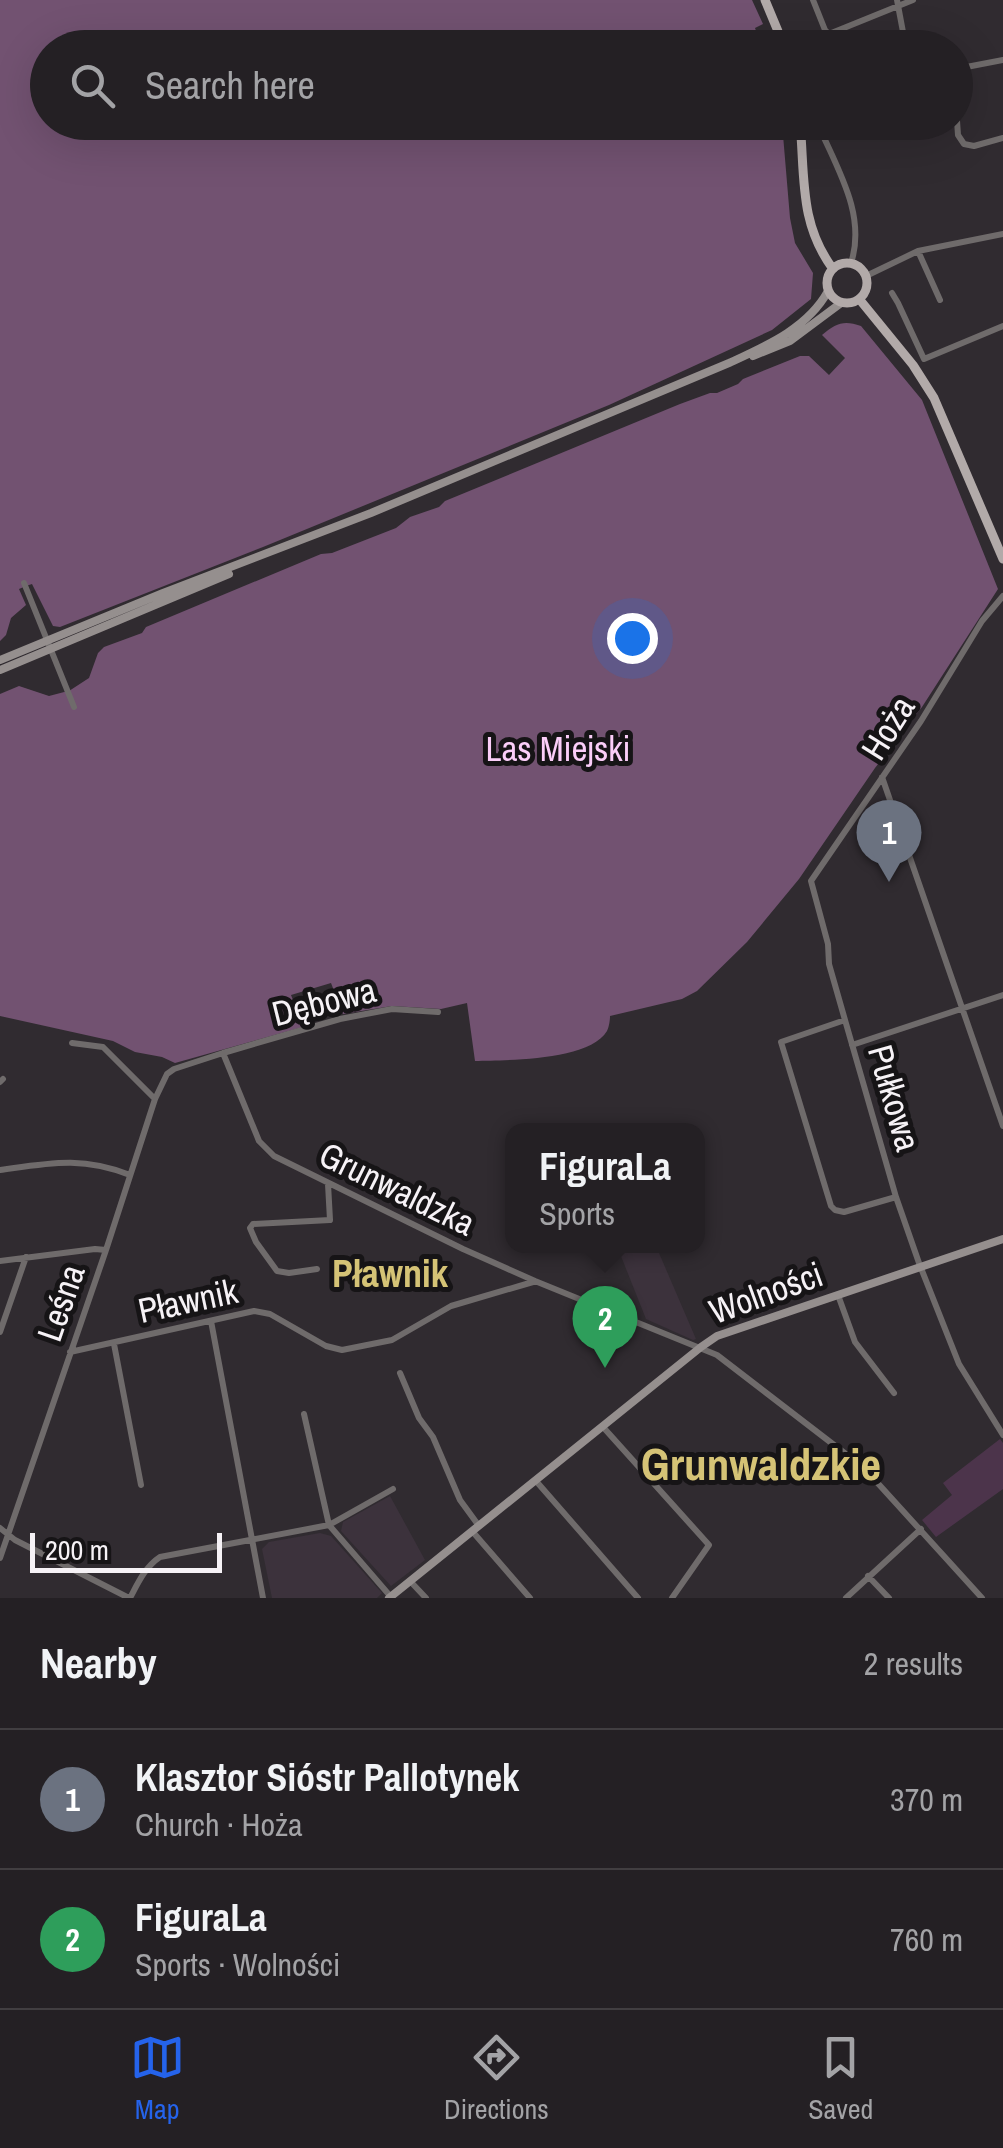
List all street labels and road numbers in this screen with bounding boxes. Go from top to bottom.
street label: Hoża [850,687,925,769]
street label: Dębowa [267,966,381,1037]
street label: Pułkowa [857,1039,932,1157]
street label: Grunwaldzka [312,1131,483,1246]
street label: Wolności [703,1250,829,1335]
street label: Leśna [26,1258,95,1347]
street label: Pławnik [134,1267,243,1334]

